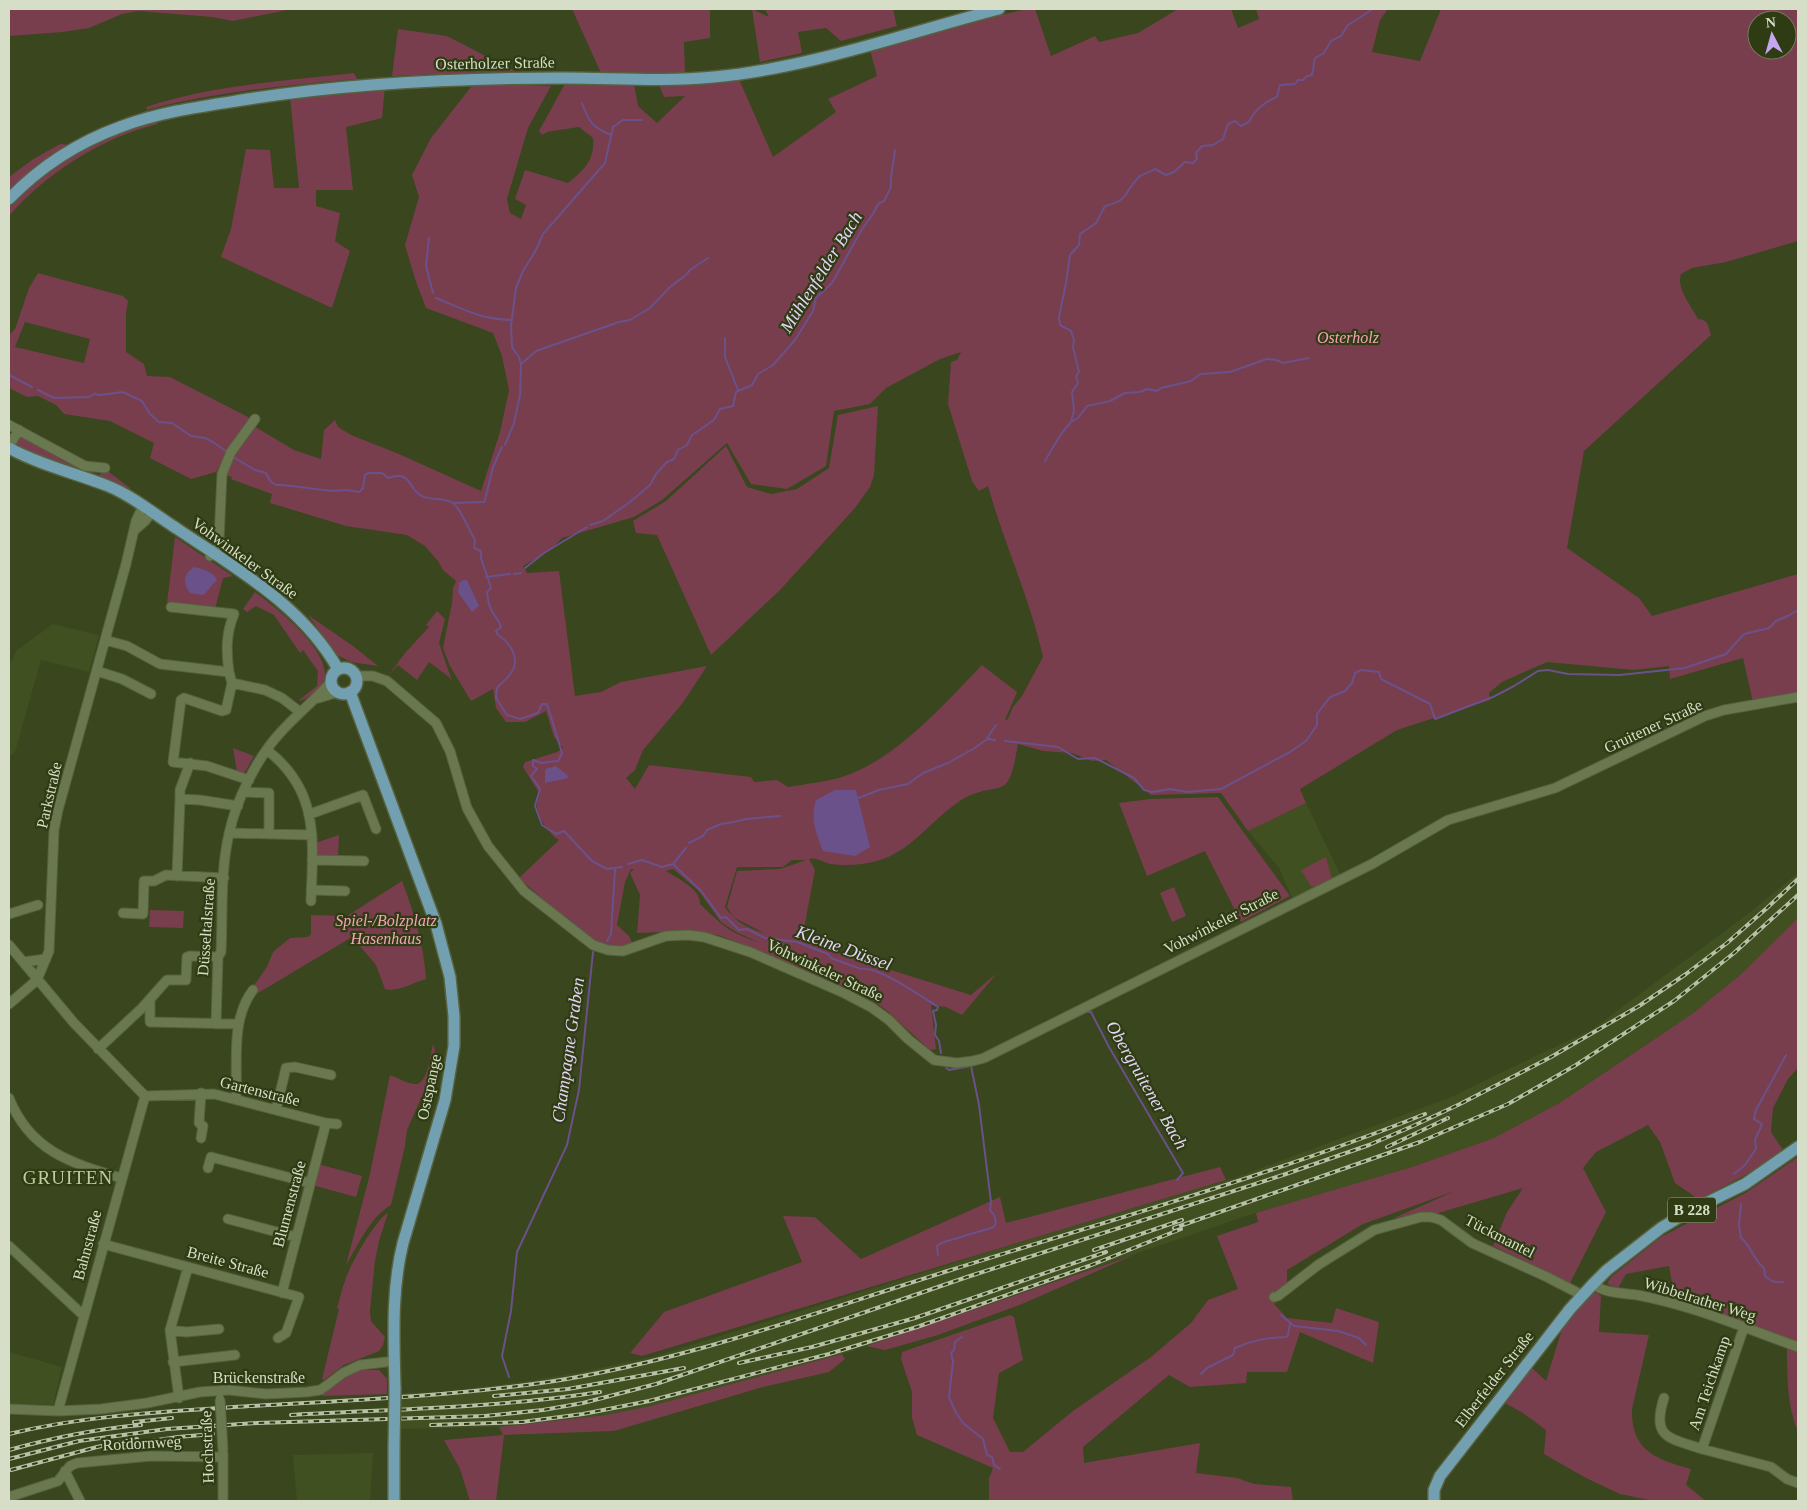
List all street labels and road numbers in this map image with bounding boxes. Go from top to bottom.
street label: Osterholzer Straße [435,53,555,73]
street label: Vohwinkeler Straße [189,514,301,602]
street label: Gruitener Straße [1601,696,1705,756]
street label: Parkstraße [33,760,65,830]
street label: Düsseltalstraße [194,878,218,976]
street label: Vohwinkeler Straße [1161,885,1281,957]
street label: Vohwinkeler Straße [764,936,886,1004]
street label: Ostspange [414,1053,445,1122]
street label: Gartenstraße [218,1073,302,1109]
street label: Blumenstraße [269,1159,309,1249]
road number: B 228 [1668,1198,1716,1222]
street label: Bahnstraße [69,1208,105,1282]
street label: Tückmantel [1462,1211,1538,1261]
street label: Breite Straße [185,1243,271,1281]
street label: Wibbelrather Weg [1642,1274,1758,1325]
street label: Elberfelder Straße [1451,1328,1537,1430]
street label: Am Teichkamp [1685,1334,1734,1433]
street label: Brückenstraße [213,1369,305,1386]
street label: Hochstraße [197,1410,217,1484]
street label: Rotdornweg [102,1432,182,1455]

